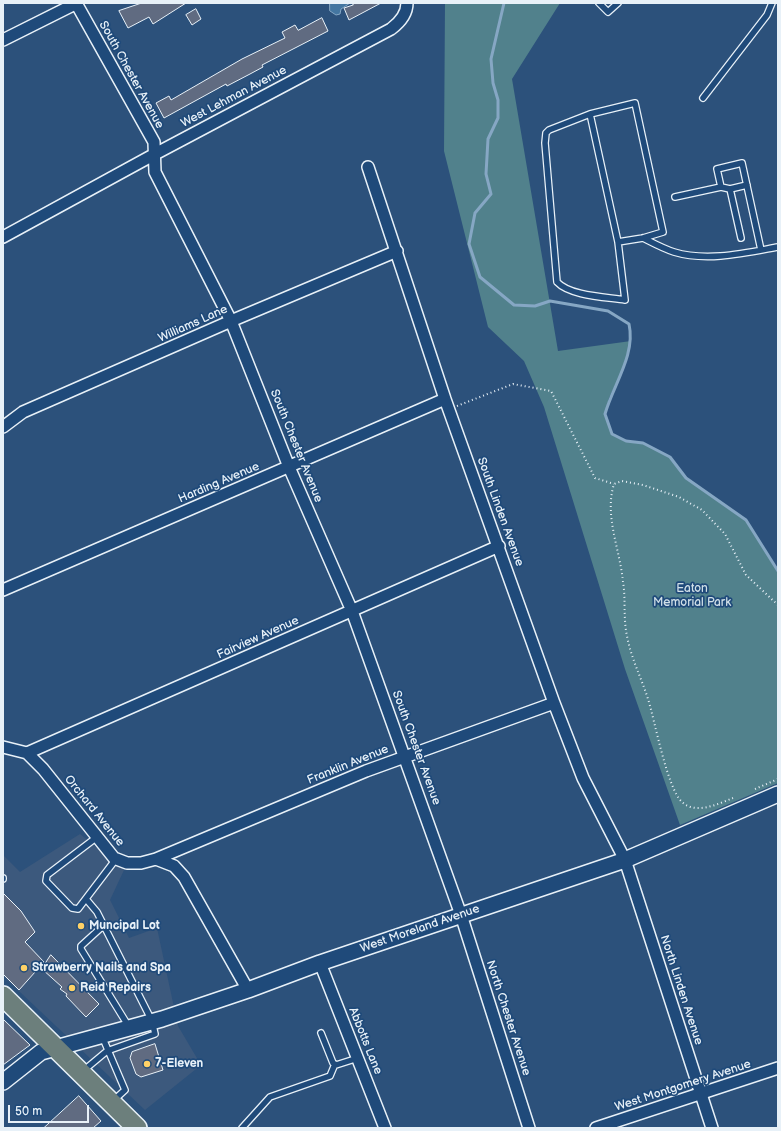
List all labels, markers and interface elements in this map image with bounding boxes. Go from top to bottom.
street label: South Chester Avenue [95,19,167,131]
street label: West Lehman Avenue [179,63,289,131]
street label: Williams Lane [156,302,230,346]
street label: South Chester Avenue [267,387,325,505]
street label: South Linden Avenue [474,456,526,568]
street label: Harding Avenue [176,459,262,507]
park label: Eaton Memorial Park [653,582,731,610]
street label: Fairview Avenue [215,614,301,662]
street label: South Chester Avenue [389,689,443,807]
street label: Franklin Avenue [305,742,391,788]
street label: Orchard Avenue [61,772,127,850]
street label: West Moreland Avenue [358,902,482,956]
place label: Muncipal Lot [89,919,160,933]
marker: Muncipal Lot [76,921,86,931]
street label: North Linden Avenue [656,933,706,1047]
street label: North Chester Avenue [483,959,533,1077]
place label: Strawberry Nails and Spa [32,961,171,975]
marker: Strawberry Nails and Spa [19,963,29,973]
place label: Reid Repairs [80,981,151,995]
marker: Reid Repairs [67,983,77,993]
street label: Abbotts Lane [345,1005,385,1077]
place label: 7-Eleven [155,1057,203,1071]
street label: West Montgomery Avenue [613,1057,753,1115]
marker: 7-Eleven [142,1059,152,1069]
scale bar [10,1097,91,1123]
text: 50 m [15,1104,42,1119]

